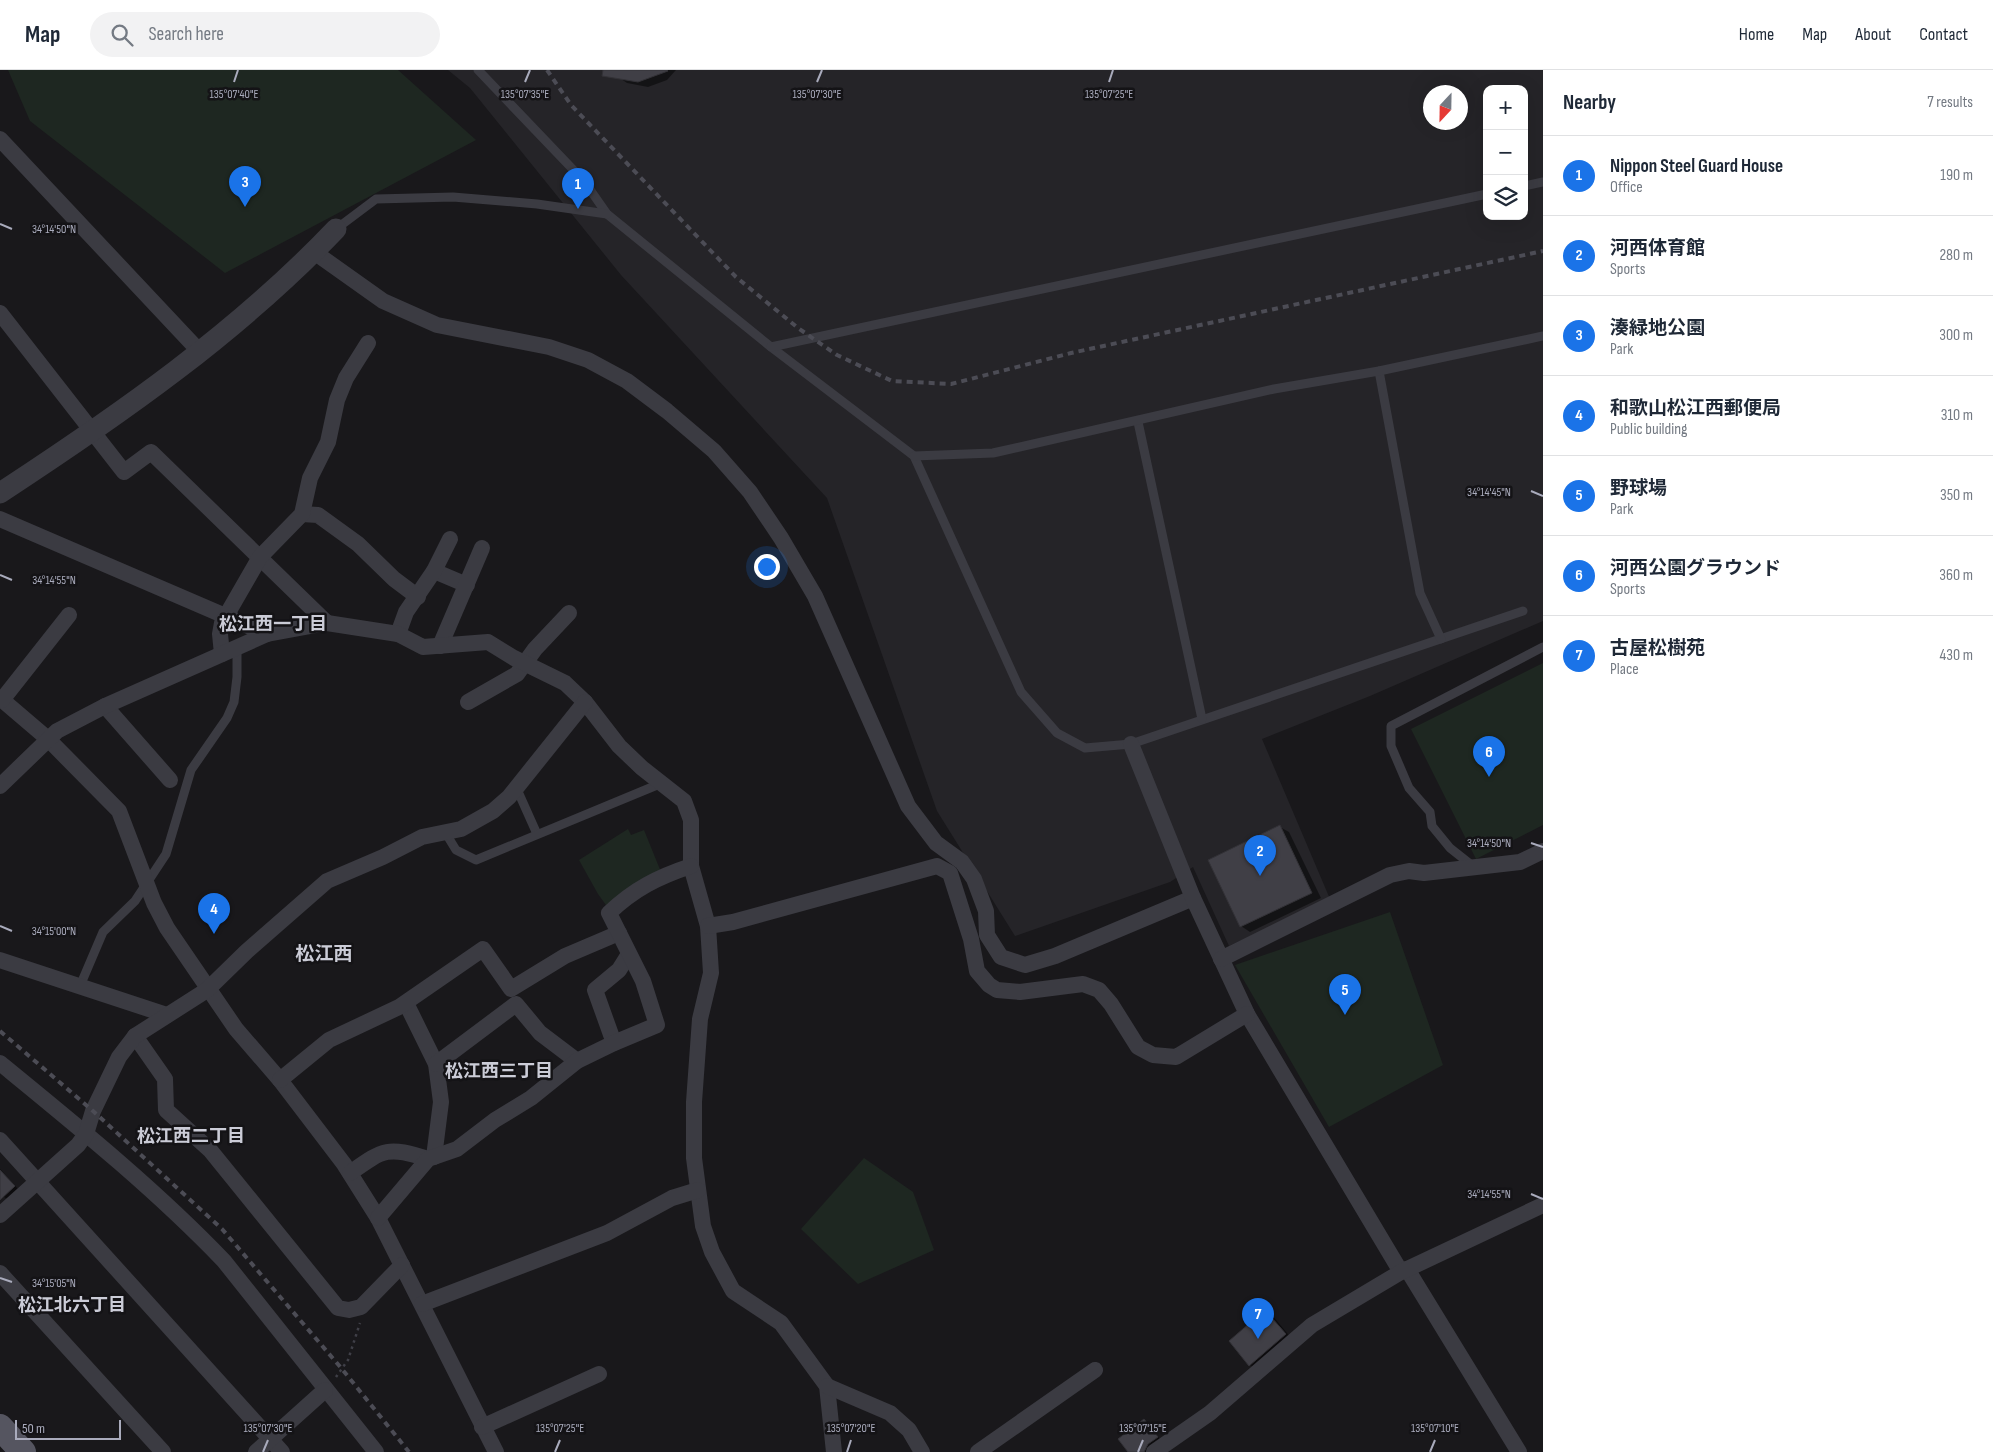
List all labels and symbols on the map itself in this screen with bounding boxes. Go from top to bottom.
north arrow [1423,85,1468,130]
text: 135°07'40"E [210,87,258,102]
text: 135°07'35"E [501,87,549,102]
text: 135°07'30"E [793,87,841,102]
text: 135°07'25"E [1085,87,1133,102]
pin: 3 [229,166,261,207]
pin: 1 [562,168,594,209]
text: 34°14'50"N [32,222,76,237]
text: 34°14'45"N [1467,485,1511,500]
your location [754,554,780,580]
text: 34°14'55"N [32,573,76,588]
district label: 松江西一丁目 [219,614,327,635]
pin: 6 [1473,736,1505,777]
pin: 2 [1244,835,1276,876]
text: 34°14'50"N [1467,836,1511,851]
pin: 4 [198,893,230,934]
text: 34°15'00"N [32,924,76,939]
district label: 松江西 [295,943,353,966]
pin: 5 [1329,974,1361,1015]
district label: 松江西三丁目 [445,1061,553,1082]
district label: 松江西二丁目 [137,1126,245,1147]
text: 34°14'55"N [1467,1187,1511,1202]
text: 34°15'05"N [32,1276,76,1291]
district label: 松江北六丁目 [18,1295,126,1316]
pin: 7 [1242,1298,1274,1339]
scale bar [15,1417,121,1440]
text: 135°07'30"E [244,1421,292,1436]
text: 135°07'25"E [536,1421,584,1436]
text: 135°07'20"E [827,1421,875,1436]
text: 135°07'15"E [1119,1421,1167,1436]
text: 135°07'10"E [1411,1421,1459,1436]

